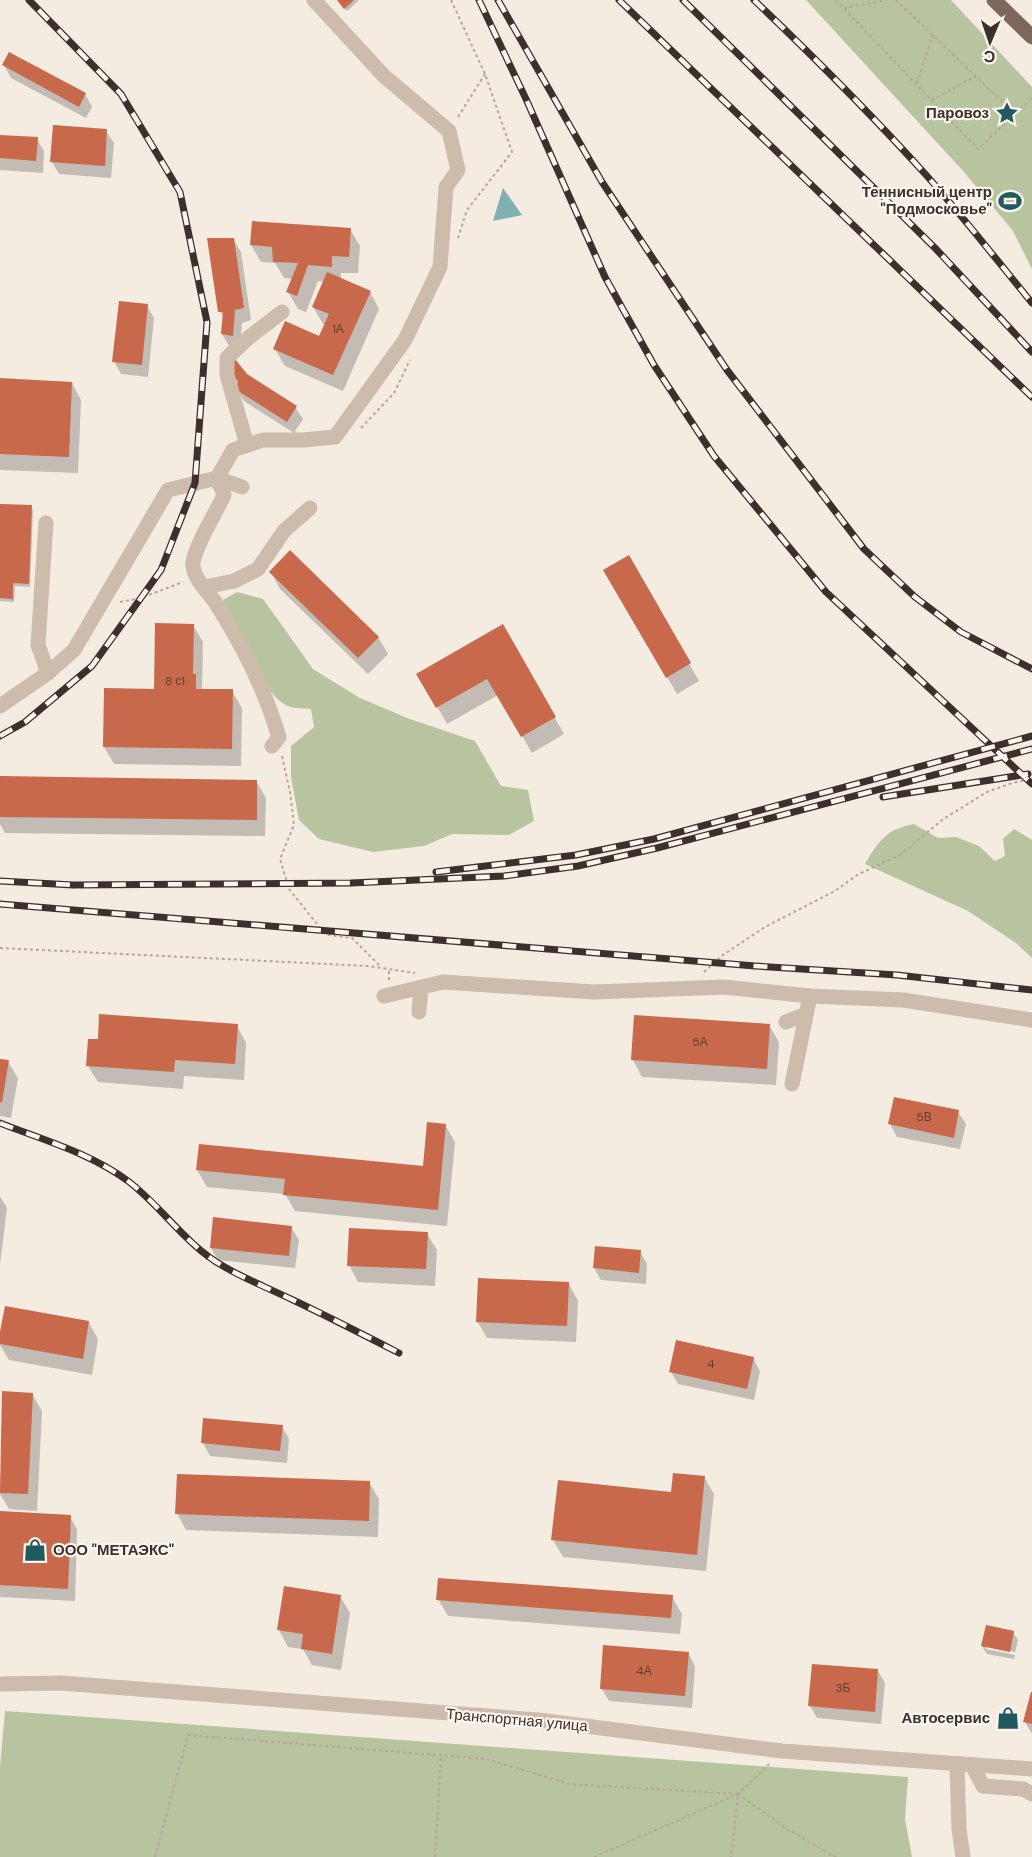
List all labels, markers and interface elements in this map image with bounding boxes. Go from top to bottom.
north arrow [960,12,1020,72]
text: С [983,46,996,67]
place icon: Паровоз [994,100,1020,126]
place label: Паровоз [926,103,989,123]
place label: Теннисный центр "Подмосковье" [862,182,992,219]
sports icon: Теннисный центр "Подмосковье" [997,188,1023,214]
house number: 1А [332,321,344,337]
house number: 8 с1 [165,673,185,689]
house number: 5А [692,1034,708,1050]
house number: 5В [916,1109,932,1125]
house number: 4 [707,1356,715,1372]
shop icon: ООО "МЕТАЭКС" [22,1537,48,1563]
place label: ООО "МЕТАЭКС" [53,1540,174,1560]
house number: 4А [636,1663,652,1679]
house number: 3Б [836,1680,851,1696]
street label: Транспортная улица [445,1704,589,1736]
shop icon: Автосервис [995,1705,1021,1731]
place label: Автосервис [901,1708,990,1728]

